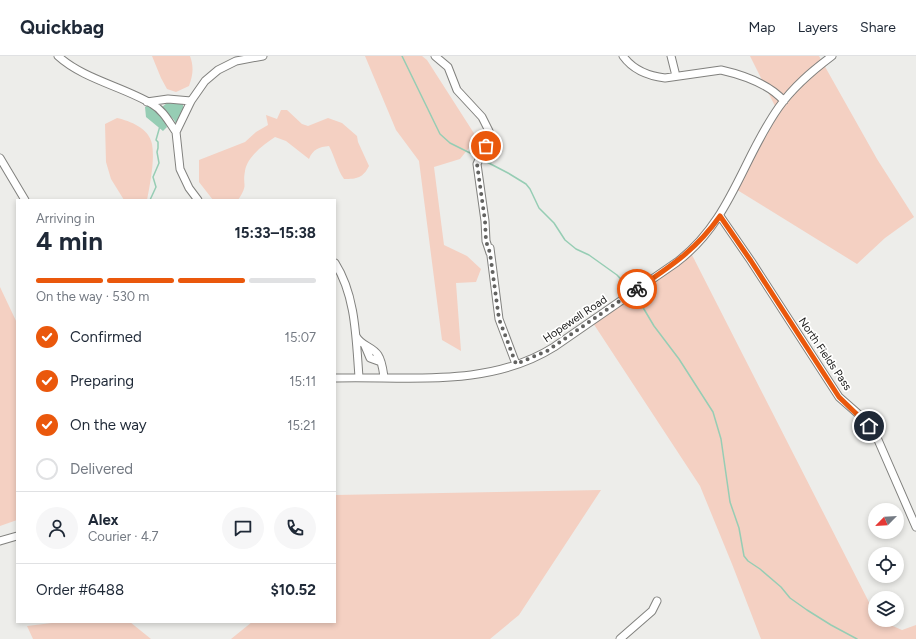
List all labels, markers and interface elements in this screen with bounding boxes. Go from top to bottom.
text: Quickbag [20,16,104,39]
text: Map [748,19,776,36]
text: Layers [798,19,838,36]
text: Share [860,19,896,36]
pin [469,129,503,163]
icon: bag [475,135,497,157]
text: Arriving in [36,211,95,226]
text: 15:33–15:38 [234,224,316,242]
text: 4 min [36,225,103,257]
courier [617,269,657,309]
icon: bike [626,278,648,300]
text: On the way · 530 m [36,289,149,304]
street label: Hopewell Road [541,293,609,345]
street label: North Fields Pass [796,315,854,393]
icon: check [36,326,58,348]
text: Confirmed [70,328,142,346]
text: 15:07 [285,330,316,345]
icon: check [36,370,58,392]
text: Preparing [70,372,134,390]
text: 15:11 [289,374,316,389]
pin [852,409,886,443]
icon: check [36,414,58,436]
icon: home [858,415,880,437]
text: On the way [70,416,147,434]
text: 15:21 [287,418,316,433]
text: Delivered [70,460,133,478]
north arrow [868,503,904,539]
map controls [868,503,904,627]
button: person [36,507,78,549]
button: chat [222,507,264,549]
button: phone [274,507,316,549]
text: Alex [88,511,118,529]
text: Courier · 4.7 [88,529,159,544]
button: locate [868,547,904,583]
text: Order #6488 [36,581,124,599]
text: $10.52 [271,581,316,599]
button: layers [868,591,904,627]

